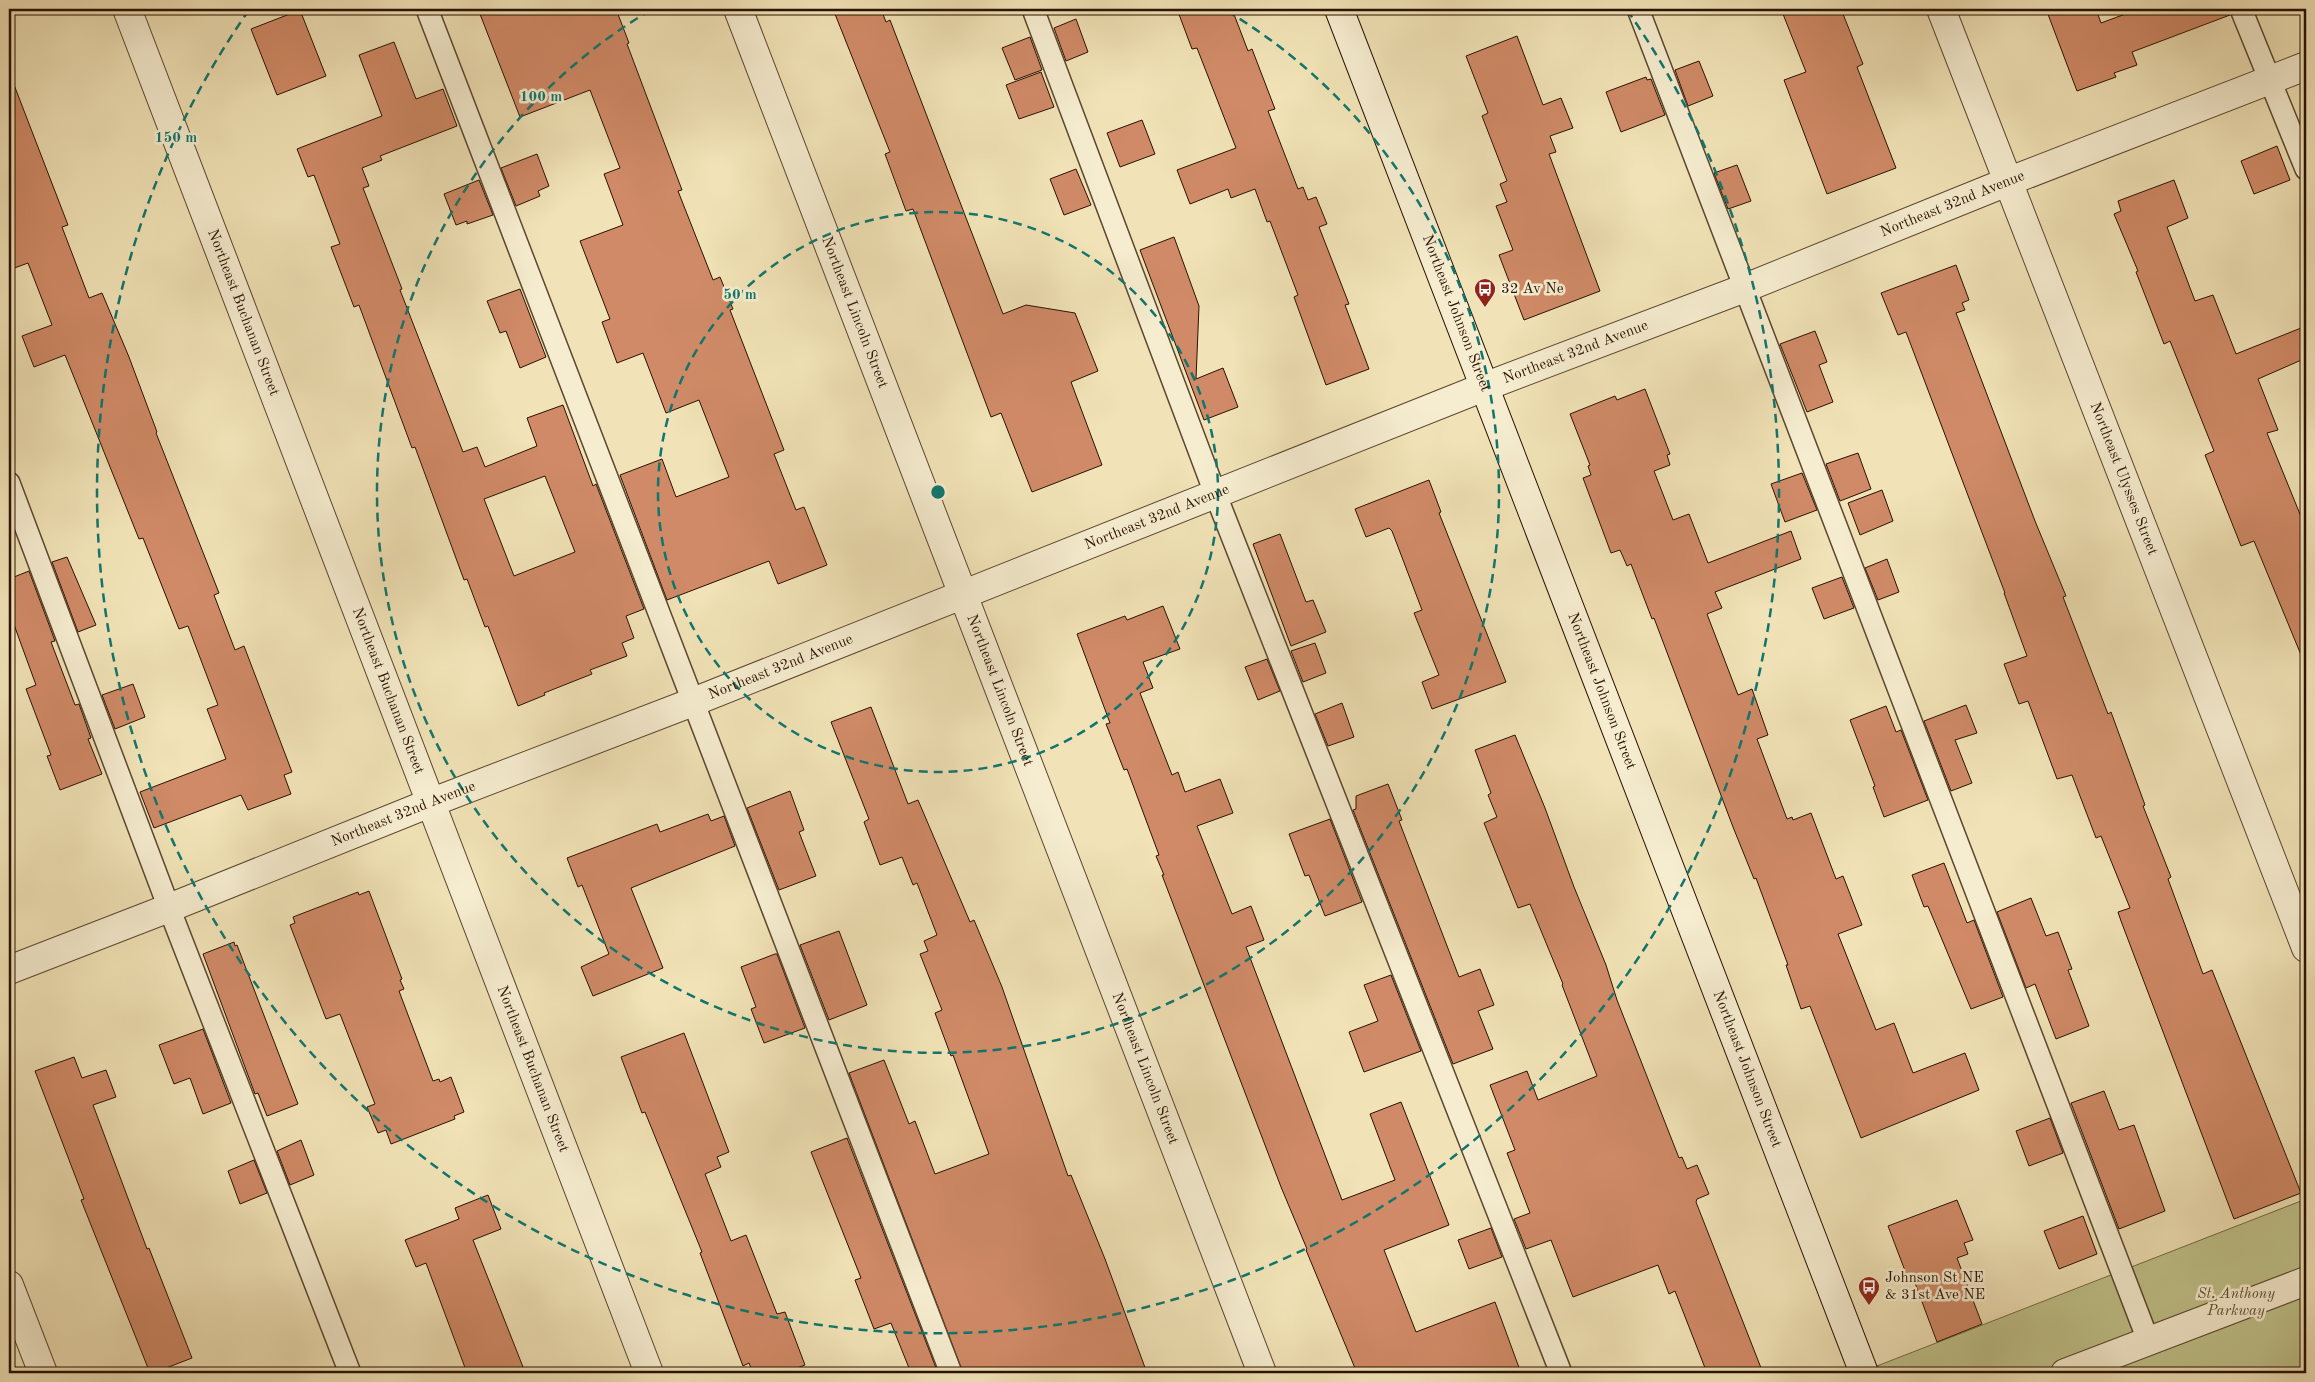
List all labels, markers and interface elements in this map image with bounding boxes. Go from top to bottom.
text: 100 m [520,90,562,105]
text: 150 m [155,131,197,146]
street label: Northeast 32nd Avenue [1878,168,2027,240]
street label: Northeast Buchanan Street [205,227,282,398]
street label: Northeast Johnson Street [1419,233,1493,394]
street label: Northeast Lincoln Street [819,234,890,390]
bus stop icon: 32 Av Ne [1473,277,1497,308]
place label: 32 Av Ne [1501,282,1564,297]
text: 50 m [723,288,757,303]
street label: Northeast 32nd Avenue [1501,318,1650,387]
street label: Northeast Ulysses Street [2087,400,2160,557]
street label: Northeast 32nd Avenue [1083,482,1231,553]
centre of rings [929,483,947,501]
street label: Northeast Buchanan Street [349,605,427,776]
street label: Northeast Johnson Street [1565,611,1639,772]
street label: Northeast Lincoln Street [964,612,1036,768]
street label: Northeast 32nd Avenue [706,632,855,703]
street label: Northeast 32nd Avenue [329,779,478,850]
street label: Northeast Buchanan Street [494,984,571,1154]
street label: Northeast Johnson Street [1710,989,1784,1150]
street label: Northeast Lincoln Street [1109,991,1181,1147]
place label: Johnson St NE & 31st Ave NE [1885,1271,1985,1303]
bus stop icon: Johnson St NE & 31st Ave NE [1857,1275,1881,1306]
park label: St. Anthony Parkway [2197,1287,2275,1319]

